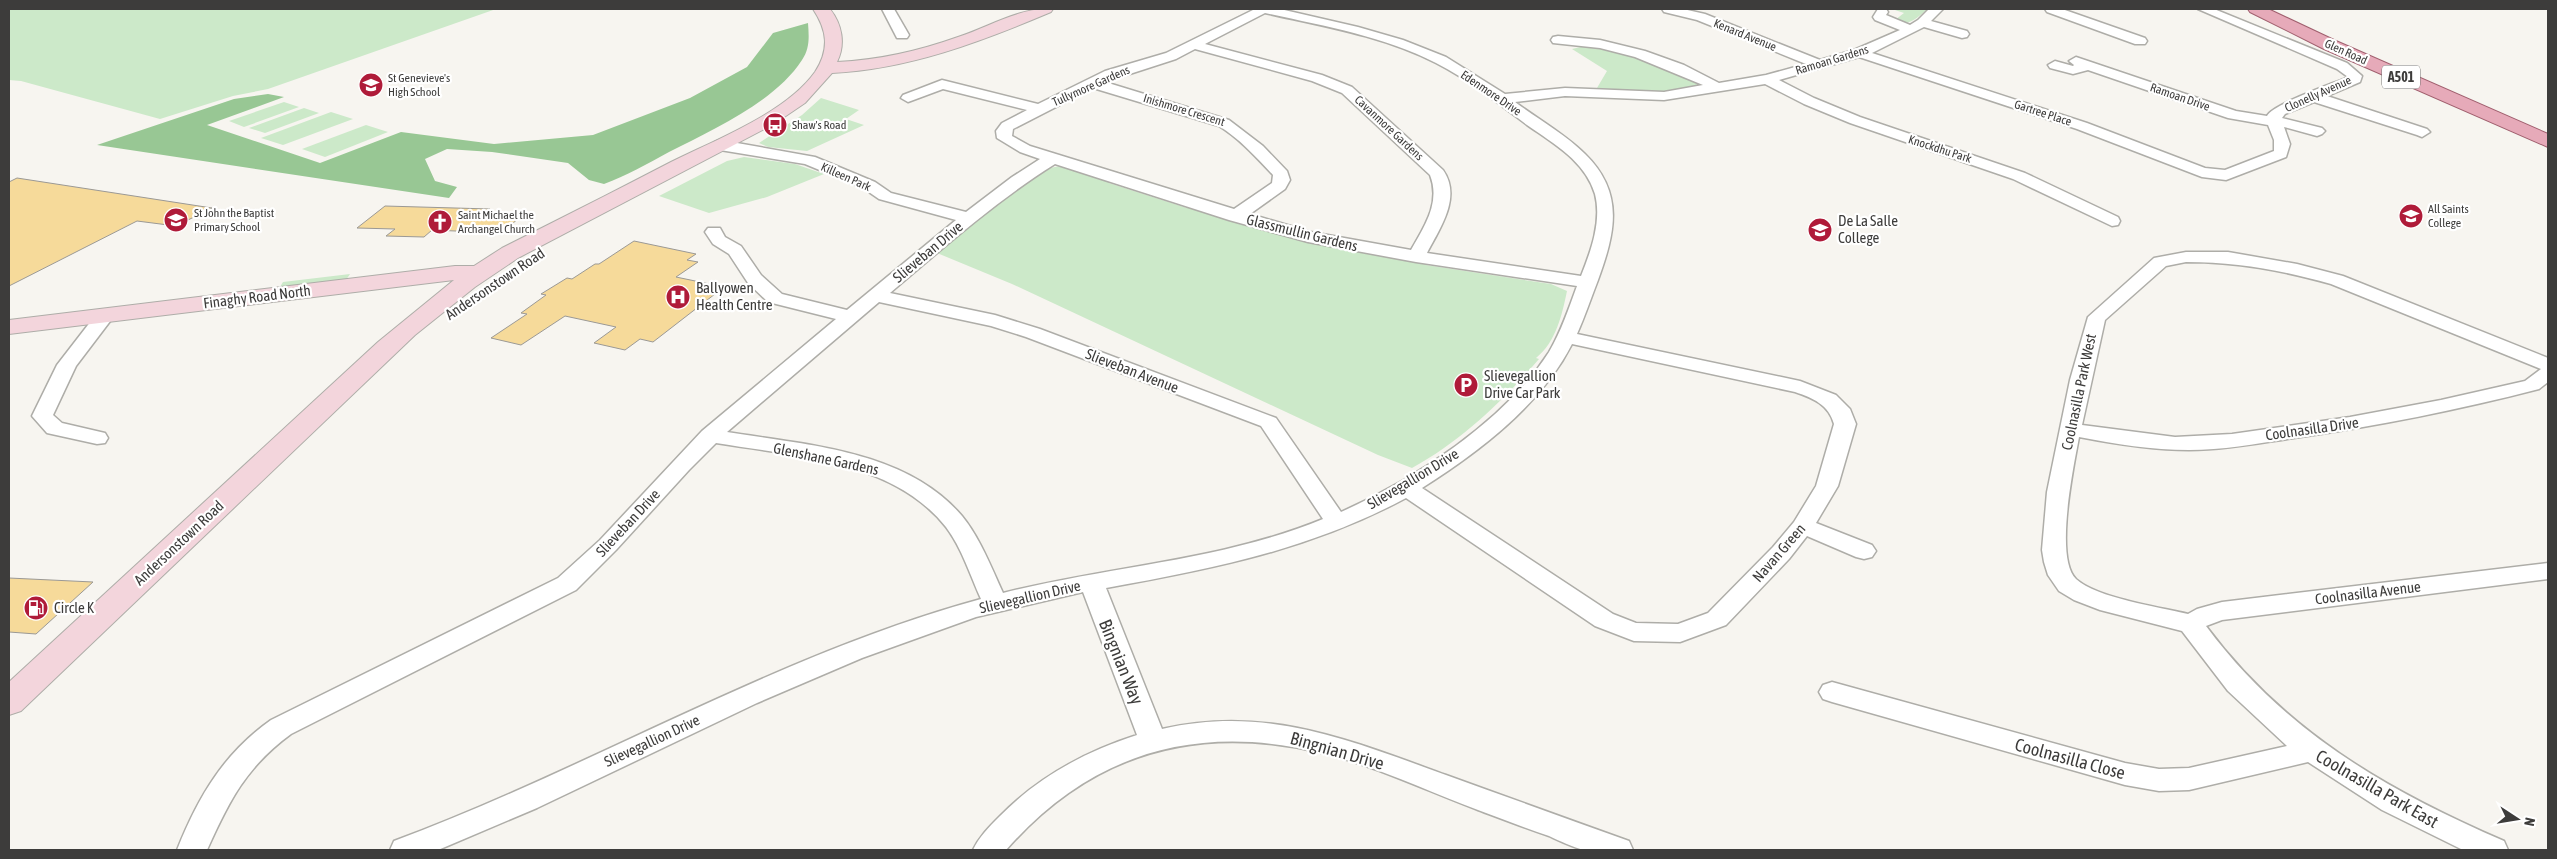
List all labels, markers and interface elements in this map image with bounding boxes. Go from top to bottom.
street label: Kenard Avenue [1712,16,1778,54]
street label: Glen Road [2322,36,2370,68]
street label: Ramoan Gardens [1794,42,1870,78]
street label: Tullymore Gardens [1050,63,1132,109]
road number: A501 [2382,66,2420,88]
street label: Edenmore Drive [1458,68,1524,118]
place label: St Genevieve's High School [388,71,450,99]
school or university icon: St Genevieve's High School [358,72,384,98]
street label: Clonelly Avenue [2283,73,2353,115]
street label: Ramoan Drive [2148,80,2212,114]
street label: Inishmore Crescent [1142,91,1227,129]
street label: Cavanmore Gardens [1352,93,1426,163]
street label: Gartree Place [2013,97,2073,129]
bus stop icon: Shaw's Road [762,112,788,138]
place label: Shaw's Road [792,118,846,132]
street label: Knockdhu Park [1907,132,1974,166]
street label: Killeen Park [819,160,874,195]
place label: All Saints College [2428,202,2469,230]
school or university icon: All Saints College [2398,203,2424,229]
place label: St John the Baptist Primary School [194,206,275,234]
school or university icon: St John the Baptist Primary School [163,207,189,233]
place label: Saint Michael the Archangel Church [458,208,535,236]
church icon: Saint Michael the Archangel Church [427,209,453,235]
street label: Glassmullin Gardens [1245,210,1360,255]
place label: De La Salle College [1838,212,1898,246]
street label: Slieveban Drive [889,217,966,286]
school or university icon: De La Salle College [1807,217,1833,243]
street label: Andersonstown Road [442,244,548,323]
place label: Ballyowen Health Centre [696,279,773,313]
street label: Finaghy Road North [202,281,312,312]
hospital icon: Ballyowen Health Centre [665,284,691,310]
street label: Coolnasilla Park West [2058,332,2099,452]
street label: Slieveban Avenue [1083,345,1181,396]
place label: Slievegallion Drive Car Park [1484,367,1561,401]
parking icon: Slievegallion Drive Car Park [1453,372,1479,398]
street label: Coolnasilla Drive [2264,414,2360,443]
street label: Glenshane Gardens [772,439,880,478]
street label: Slievegallion Drive [1364,445,1462,512]
street label: Slieveban Drive [592,485,663,560]
street label: Andersonstown Road [130,497,227,588]
street label: Navan Green [1749,520,1808,585]
street label: Slievegallion Drive [978,577,1082,616]
street label: Coolnasilla Avenue [2314,578,2422,607]
fuel station icon: Circle K [23,595,49,621]
place label: Circle K [54,599,95,616]
street label: Bingnian Way [1095,616,1148,707]
street label: Slievegallion Drive [601,711,702,770]
street label: Bingnian Drive [1288,727,1386,774]
street label: Coolnasilla Close [2013,734,2128,783]
street label: Coolnasilla Park East [2312,745,2442,832]
north arrow [2492,794,2542,844]
text: N [2521,816,2538,827]

